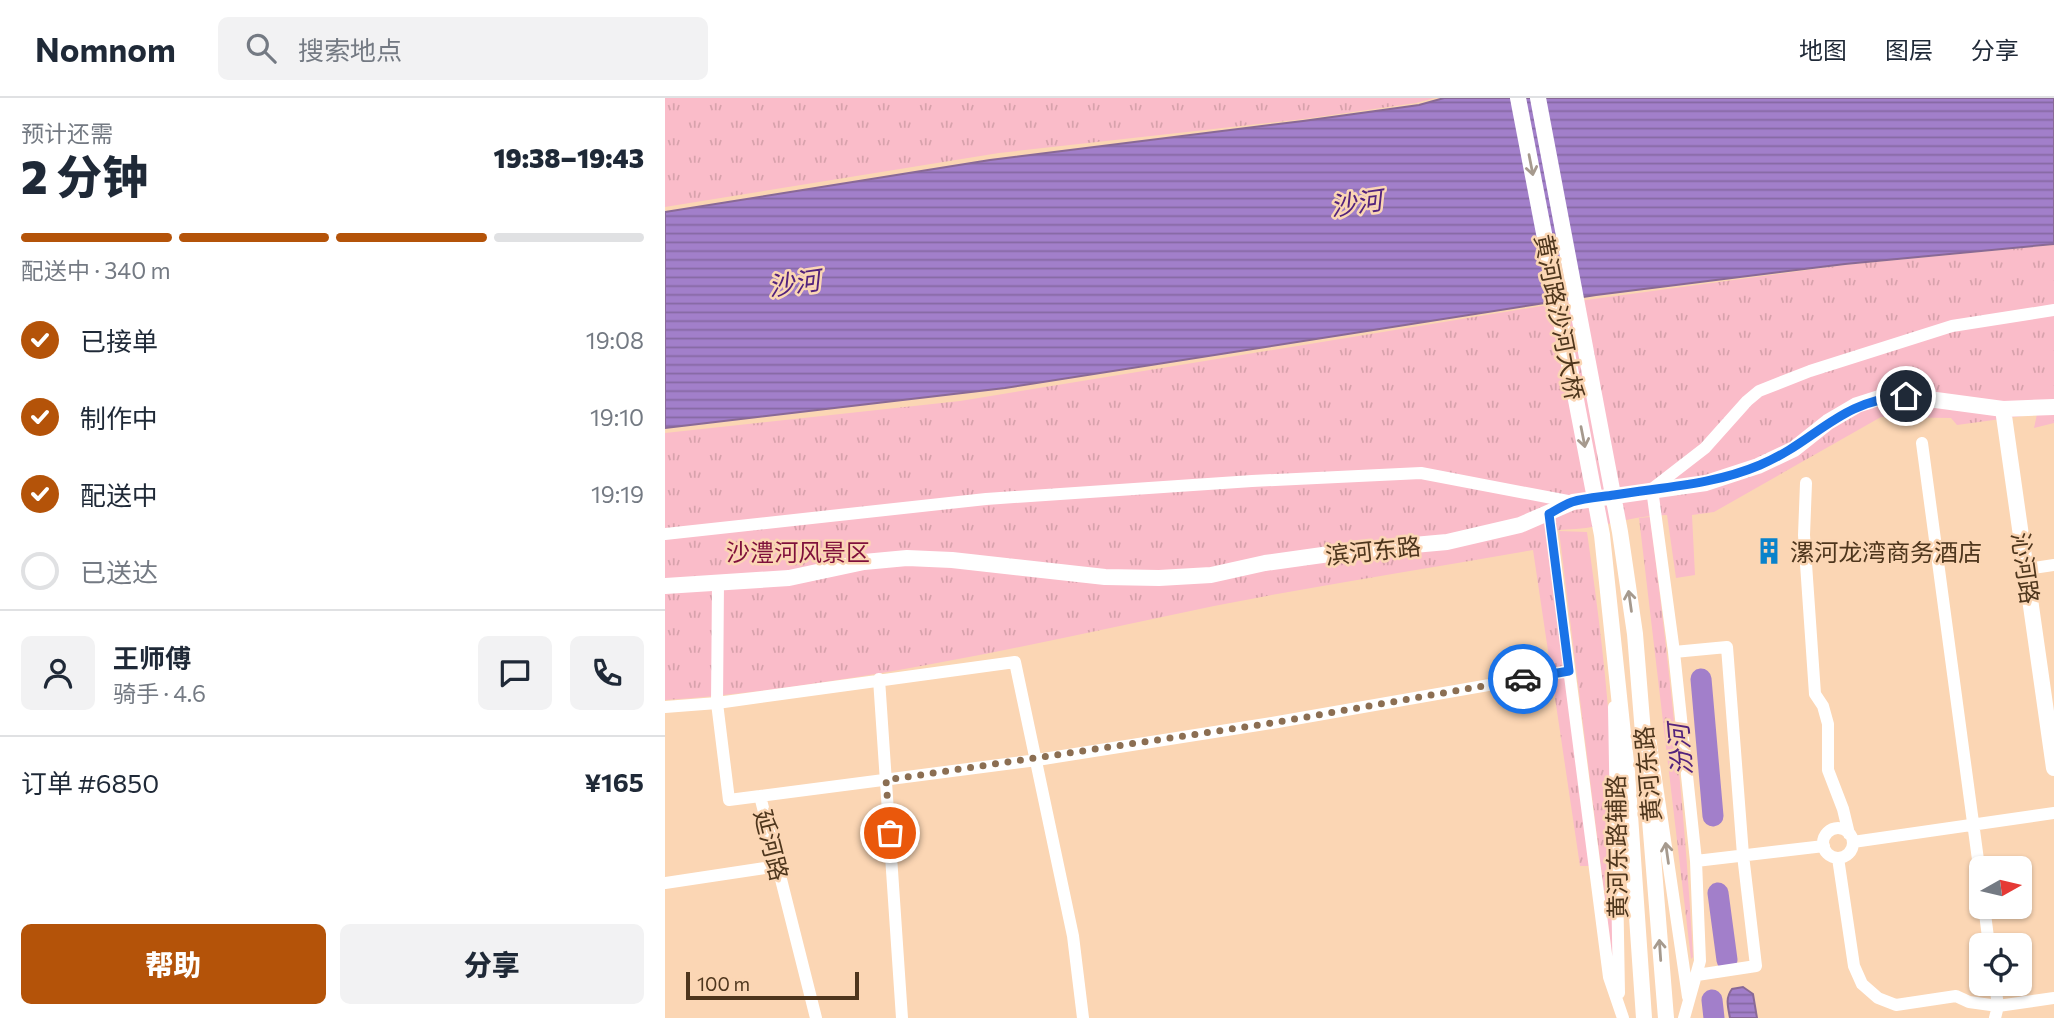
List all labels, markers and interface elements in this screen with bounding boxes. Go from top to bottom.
search box [218,17,708,80]
text: Nomnom [35,28,176,69]
icon: search [242,29,280,67]
text: 搜索地点 [298,34,402,65]
text: 地图 [1799,35,1847,64]
text: 图层 [1885,35,1933,64]
text: 分享 [1971,35,2019,64]
text: 预计还需 [21,119,113,147]
text: 19:38–19:43 [493,142,644,173]
text: 2 分钟 [21,147,148,203]
one-way arrow [1524,153,1538,176]
water label: 沙河 [1328,182,1389,221]
street label: 黄河路沙河大桥 [1530,232,1590,402]
text: 配送中 · 340 m [21,256,171,284]
water label: 沙河 [766,262,827,301]
icon: check [21,321,59,359]
text: 已接单 [80,325,158,356]
text: 19:08 [586,326,644,354]
pin [1876,366,1936,426]
icon: home [1887,377,1925,415]
icon: check [21,398,59,436]
text: 制作中 [80,402,158,433]
text: 19:10 [590,403,644,431]
one-way arrow [1577,425,1590,448]
icon: check [21,475,59,513]
text: 配送中 [80,479,158,510]
text: 19:19 [591,480,644,508]
street label: 沁河路 [2007,530,2045,606]
street label: 滨河东路 [1324,531,1422,569]
building icon: 漯河龙湾商务酒店 [1754,536,1784,566]
park label: 沙澧河风景区 [726,537,870,566]
place label: 漯河龙湾商务酒店 [1790,537,1982,566]
text: 已送达 [80,556,158,587]
one-way arrow [1624,590,1637,613]
button: person [21,636,95,710]
button: chat [478,636,552,710]
button: phone [570,636,644,710]
text: 王师傅 [113,642,191,673]
courier [1488,644,1558,714]
icon: car [1504,660,1542,698]
text: 骑手 · 4.6 [113,679,206,707]
water label: 汾河 [1661,718,1697,777]
street label: 黄河东路 [1628,725,1666,823]
text: ¥165 [584,766,644,797]
text: 订单 #6850 [21,767,159,798]
street label: 黄河东路辅路 [1600,775,1632,919]
pin [860,803,920,863]
street label: 延河路 [749,807,795,883]
icon: bag [871,814,909,852]
one-way arrow [1660,842,1673,865]
north arrow [1969,856,2032,919]
map controls [1969,856,2032,996]
button: 帮助 [21,924,326,1004]
button: 分享 [340,924,644,1004]
button: locate [1969,933,2032,996]
one-way arrow [1653,939,1666,962]
scale bar [686,969,859,1001]
text: 100 m [697,972,750,995]

